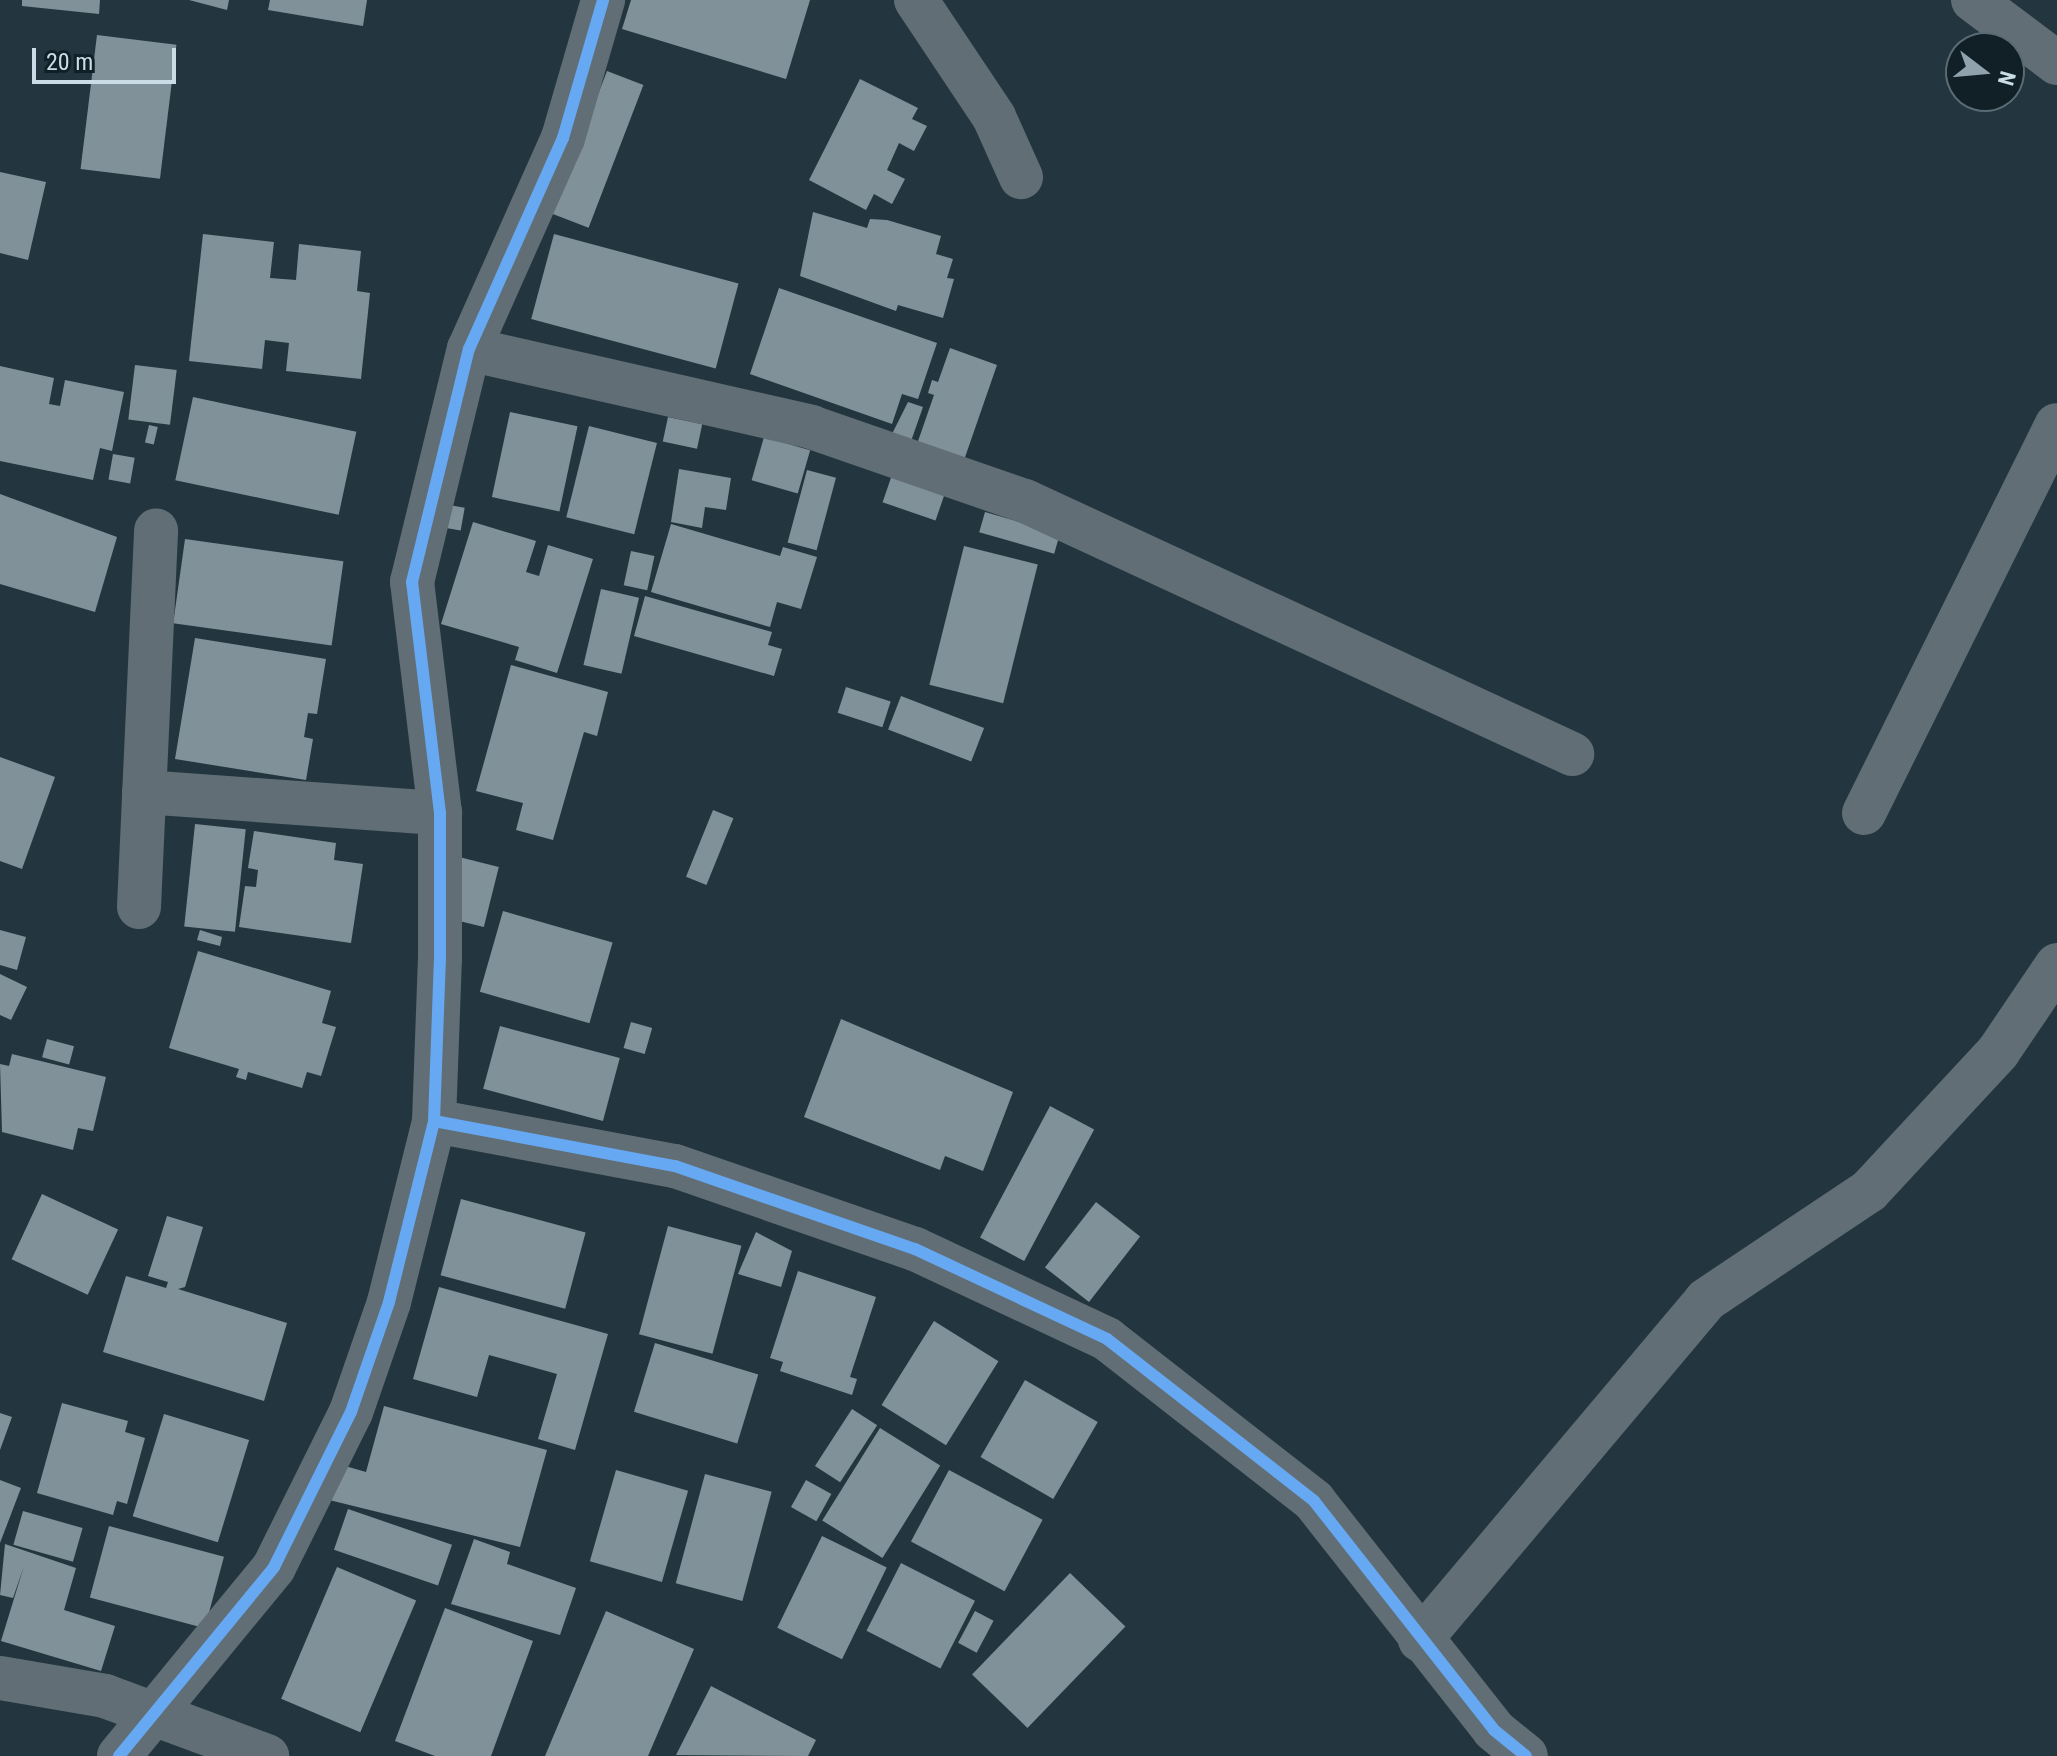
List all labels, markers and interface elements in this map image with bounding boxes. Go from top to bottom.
scale bar [36,32,180,82]
north arrow [1945,32,2025,112]
text: 20 m [46,48,93,76]
text: N [1993,68,2021,88]

